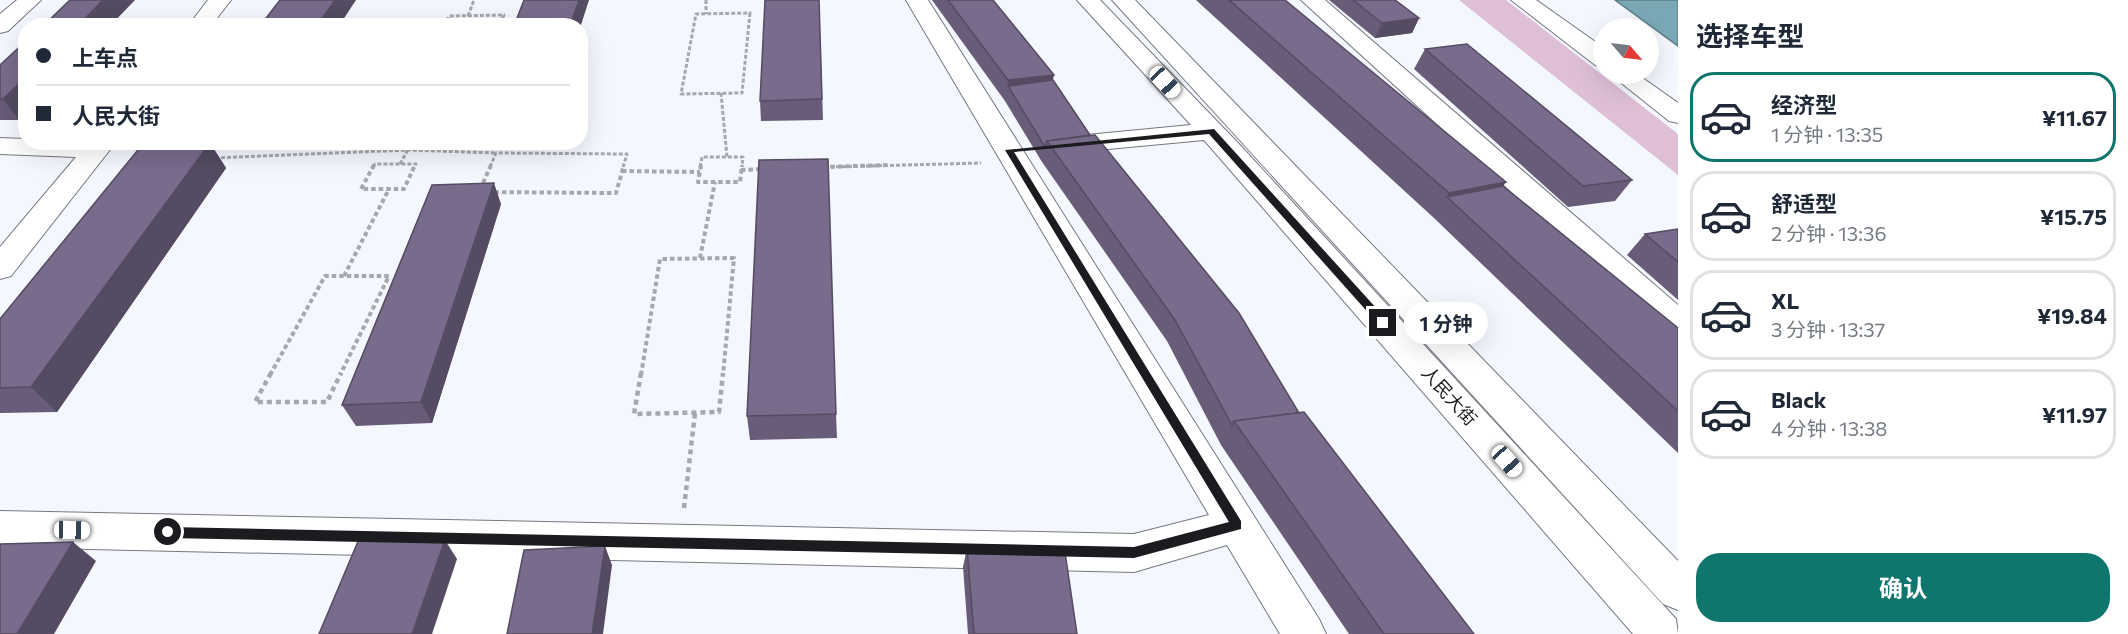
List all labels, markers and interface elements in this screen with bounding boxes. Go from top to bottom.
north arrow [1593,18,1659,84]
map controls [1593,18,1659,84]
text: 选择车型 [1696,19,1804,52]
text: 上车点 [72,44,138,71]
car [1146,63,1184,101]
icon: car [1699,90,1753,144]
text: 经济型 [1771,91,1837,118]
text: 人民大街 [72,102,160,129]
text: ¥11.67 [2042,104,2107,131]
text: 1 分钟 · 13:35 [1771,122,1883,146]
icon: car [1699,189,1753,243]
text: 舒适型 [1771,190,1837,217]
text: ¥15.75 [2040,203,2107,230]
text: 2 分钟 · 13:36 [1771,221,1887,245]
text: XL [1771,287,1799,314]
icon: car [1699,288,1753,342]
callout: 1 分钟 [1404,302,1488,344]
text: ¥19.84 [2037,302,2107,329]
route end [1369,309,1396,336]
text: 1 分钟 [1420,311,1472,335]
text: 3 分钟 · 13:37 [1771,317,1885,341]
street label: 人民大街 [1417,361,1482,429]
text: Black [1771,386,1826,413]
icon: car [1699,387,1753,441]
text: ¥11.97 [2042,401,2107,428]
text: 4 分钟 · 13:38 [1771,416,1887,440]
car [1488,442,1526,480]
route start [154,518,181,545]
car [54,521,90,539]
button: 确认 [1696,553,2110,622]

